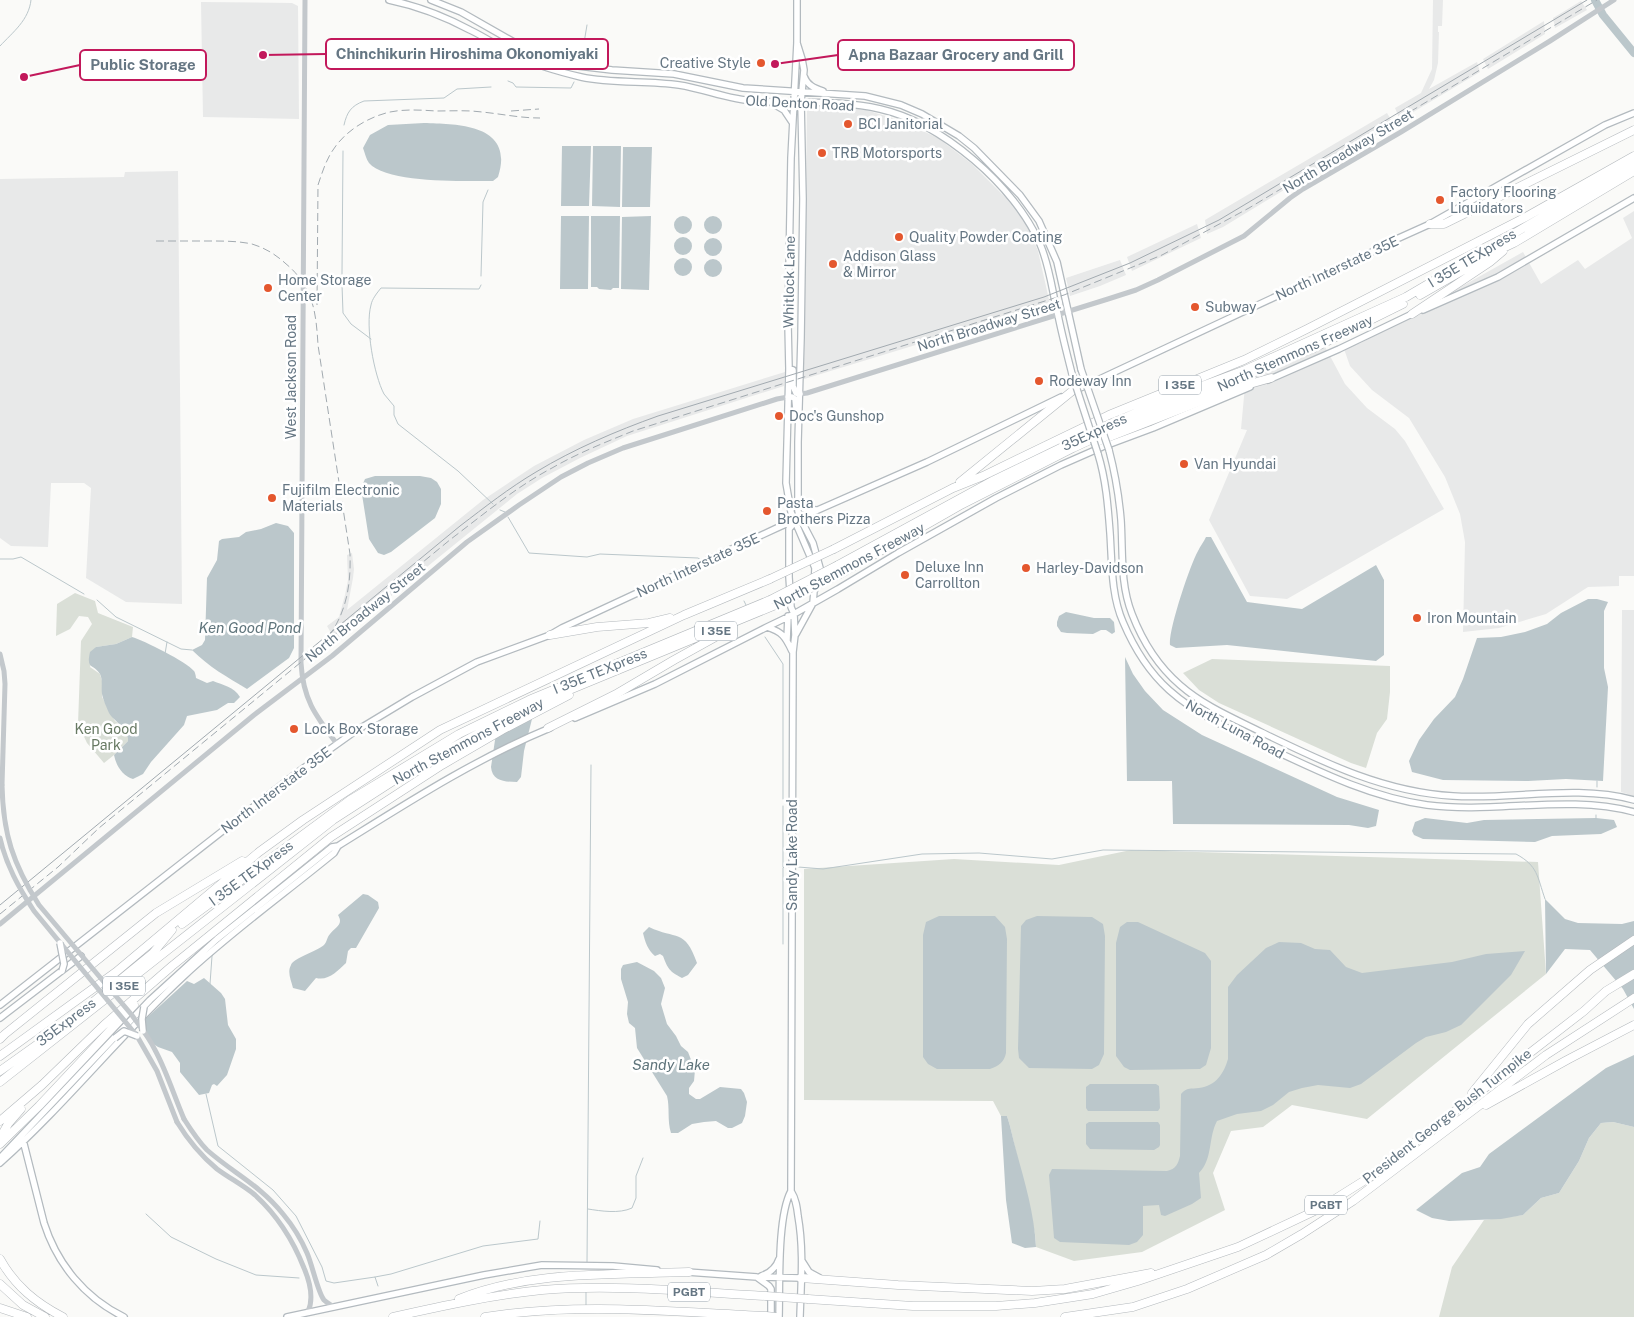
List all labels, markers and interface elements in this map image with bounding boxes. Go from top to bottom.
callout: Chinchikurin Hiroshima Okonomiyaki [326,39,608,69]
callout: Apna Bazaar Grocery and Grill [838,40,1074,70]
text: Chinchikurin Hiroshima Okonomiyaki [336,45,598,62]
text: Apna Bazaar Grocery and Grill [848,46,1064,63]
callout: Public Storage [80,50,206,80]
place label: Creative Style [660,55,751,71]
text: Public Storage [90,56,196,73]
marker: Creative Style [755,57,767,69]
street label: Old Denton Road [745,92,855,114]
street label: North Broadway Street [1280,106,1416,196]
place label: BCI Janitorial [858,116,943,132]
marker: BCI Janitorial [842,118,854,130]
place label: TRB Motorsports [832,145,942,161]
marker: TRB Motorsports [816,147,828,159]
place label: Factory Flooring Liquidators [1450,184,1557,216]
marker: Factory Flooring Liquidators [1434,194,1446,206]
street label: I 35E TEXpress [1425,225,1519,291]
place label: Quality Powder Coating [909,229,1063,245]
marker: Quality Powder Coating [893,231,905,243]
street label: North Interstate 35E [1273,233,1401,303]
street label: Whitlock Lane [780,236,798,328]
place label: Addison Glass & Mirror [843,248,936,280]
marker: Addison Glass & Mirror [827,258,839,270]
place label: Home Storage Center [278,272,372,304]
marker: Home Storage Center [262,282,274,294]
street label: North Broadway Street [915,296,1063,354]
place label: Subway [1205,299,1257,315]
marker: Subway [1189,301,1201,313]
street label: North Stemmons Freeway [1215,311,1376,395]
street label: West Jackson Road [283,315,299,439]
place label: Rodeway Inn [1049,373,1132,389]
marker: Rodeway Inn [1033,375,1045,387]
road number: I 35E [1159,376,1201,394]
place label: Doc's Gunshop [789,408,884,424]
marker: Doc's Gunshop [773,410,785,422]
street label: 35Express [1059,410,1129,454]
place label: Van Hyundai [1194,456,1276,472]
marker: Van Hyundai [1178,458,1190,470]
place label: Fujifilm Electronic Materials [282,482,400,514]
marker: Fujifilm Electronic Materials [266,492,278,504]
place label: Pasta Brothers Pizza [777,495,870,527]
marker: Pasta Brothers Pizza [761,505,773,517]
street label: North Stemmons Freeway [771,519,928,613]
street label: North Interstate 35E [634,530,762,600]
street label: North Broadway Street [302,559,428,665]
place label: Deluxe Inn Carrollton [915,559,984,591]
place label: Harley-Davidson [1036,560,1144,576]
marker: Harley-Davidson [1020,562,1032,574]
marker: Deluxe Inn Carrollton [899,569,911,581]
place label: Iron Mountain [1427,610,1517,626]
marker: Iron Mountain [1411,612,1423,624]
water label: Ken Good Pond [199,619,302,636]
road number: I 35E [695,622,737,640]
street label: I 35E TEXpress [551,645,649,697]
street label: North Stemmons Freeway [390,694,547,788]
street label: North Luna Road [1183,696,1287,762]
park label: Ken Good Park [74,721,138,753]
place label: Lock Box Storage [304,721,418,737]
marker: Lock Box Storage [288,723,300,735]
street label: North Interstate 35E [218,743,334,837]
street label: Sandy Lake Road [784,799,800,911]
street label: I 35E TEXpress [206,837,296,909]
road number: I 35E [103,976,145,996]
street label: 35Express [33,995,99,1049]
street label: President George Bush Turnpike [1360,1045,1534,1187]
water label: Sandy Lake [632,1056,710,1073]
road number: PGBT [1305,1196,1347,1214]
road number: PGBT [668,1282,710,1301]

